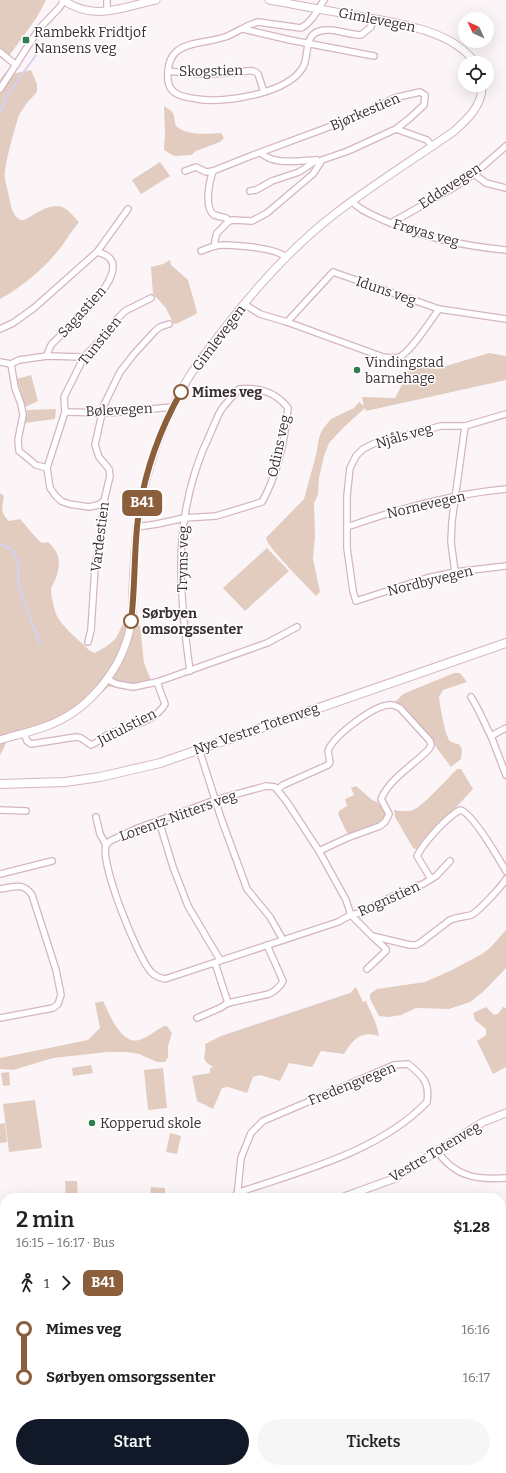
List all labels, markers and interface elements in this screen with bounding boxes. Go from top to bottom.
street label: Gimlevegen [337,4,417,36]
north arrow [458,12,494,48]
map controls [458,12,494,92]
place label: Rambekk Fridtjof Nansens veg [34,24,147,57]
marker: Rambekk Fridtjof Nansens veg [21,35,31,45]
button: locate [458,56,494,92]
street label: Skogstien [179,62,243,80]
street label: Bjørkestien [328,90,403,134]
street label: Eddavegen [416,159,485,213]
street label: Frøyas veg [391,215,461,251]
street label: Iduns veg [354,273,419,309]
street label: Sagastien [54,283,110,341]
street label: Gimlevegen [189,302,249,374]
street label: Tunstien [75,313,125,369]
place label: Vindingstad barnehage [365,354,444,387]
marker: Vindingstad barnehage [352,365,362,375]
marker: Mimes veg [173,384,189,400]
place label: Mimes veg [192,384,262,401]
street label: Bølevegen [85,400,153,420]
street label: Odins veg [264,413,294,479]
street label: Njåls veg [374,420,435,452]
street label: Nornevegen [385,488,467,522]
line badge: B41 [119,490,165,516]
text: B41 [130,494,154,511]
street label: Vardestien [87,501,113,573]
street label: Tryms veg [174,525,192,593]
street label: Nordbyvegen [385,562,475,600]
place label: Sørbyen omsorgssenter [142,605,243,638]
marker: Sørbyen omsorgssenter [123,613,139,629]
street label: Nye Vestre Totenveg [191,699,321,759]
street label: Jutulstien [94,705,159,749]
street label: Lorentz Nitters veg [117,787,239,845]
street label: Rognstien [355,878,423,920]
street label: Fredengvegen [306,1059,398,1109]
place label: Kopperud skole [100,1115,202,1132]
marker: Kopperud skole [87,1118,97,1128]
street label: Vestre Totenveg [386,1118,484,1186]
text: 2 min [16,1206,74,1233]
text: $1.28 [453,1218,490,1236]
text: 16:15 – 16:17 · Bus [16,1235,115,1250]
icon: walk [16,1272,38,1294]
icon: forward [55,1272,77,1294]
text: B41 [91,1274,115,1291]
text: 1 [44,1276,49,1291]
text: Mimes veg [46,1320,121,1338]
text: 16:16 [461,1322,490,1337]
text: Sørbyen omsorgssenter [46,1368,216,1386]
text: 16:17 [463,1370,490,1385]
button: Start [16,1419,249,1465]
button: Tickets [257,1419,490,1465]

